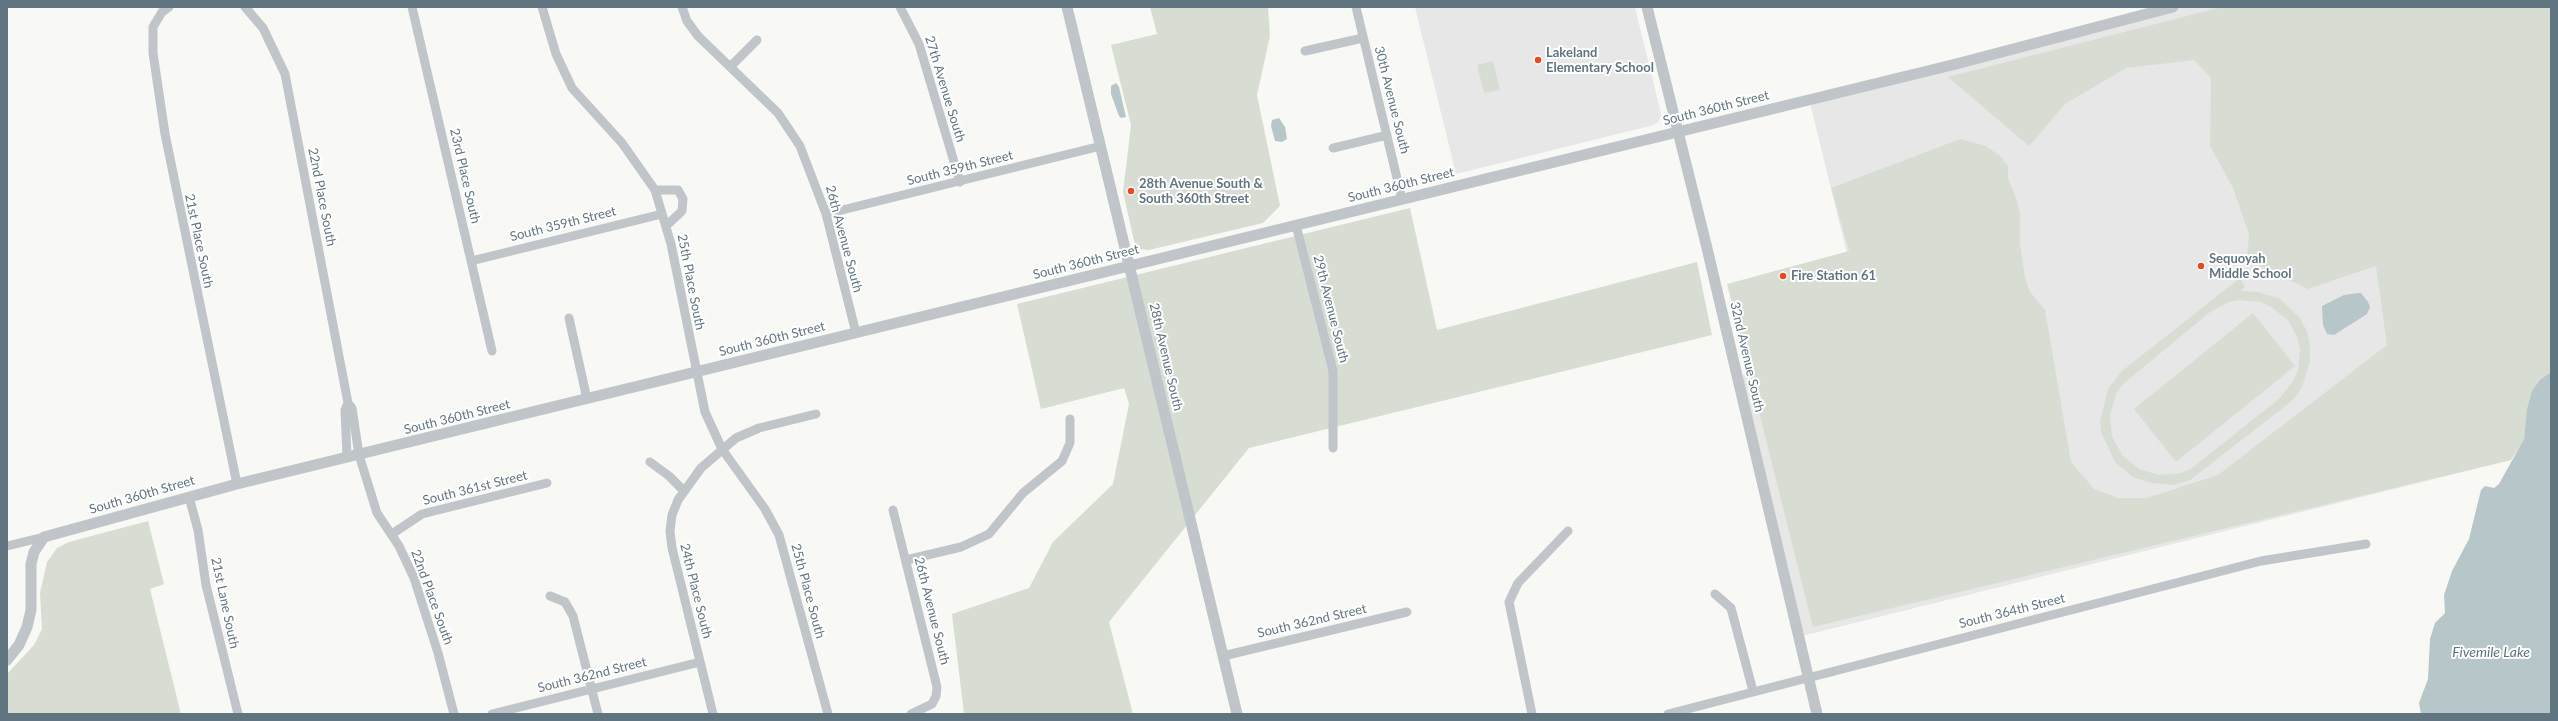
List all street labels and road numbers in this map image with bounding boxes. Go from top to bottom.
street label: 27th Avenue South [921,34,969,144]
street label: 30th Avenue South [1371,45,1413,155]
street label: South 360th Street [1661,87,1771,129]
street label: 23rd Place South [446,127,484,225]
street label: 22nd Place South [305,146,339,248]
street label: South 359th Street [905,147,1015,189]
street label: South 360th Street [1346,164,1456,206]
street label: 26th Avenue South [822,184,866,294]
street label: 21st Place South [181,193,217,289]
street label: South 359th Street [508,203,618,245]
street label: 25th Place South [674,233,708,331]
street label: South 360th Street [1031,241,1141,283]
street label: 29th Avenue South [1310,254,1352,364]
street label: 32nd Avenue South [1727,300,1767,414]
street label: 28th Avenue South [1146,302,1186,412]
street label: South 360th Street [717,318,827,360]
street label: South 360th Street [402,396,512,438]
street label: South 361st Street [421,467,529,509]
street label: South 360th Street [87,472,197,518]
street label: 24th Place South [677,542,715,640]
street label: 25th Place South [788,542,828,640]
street label: 22nd Place South [408,547,456,647]
street label: 21st Lane South [208,556,242,650]
street label: 26th Avenue South [911,556,953,666]
street label: South 364th Street [1957,590,2067,632]
street label: South 362nd Street [1256,601,1368,641]
street label: South 362nd Street [536,654,648,696]

